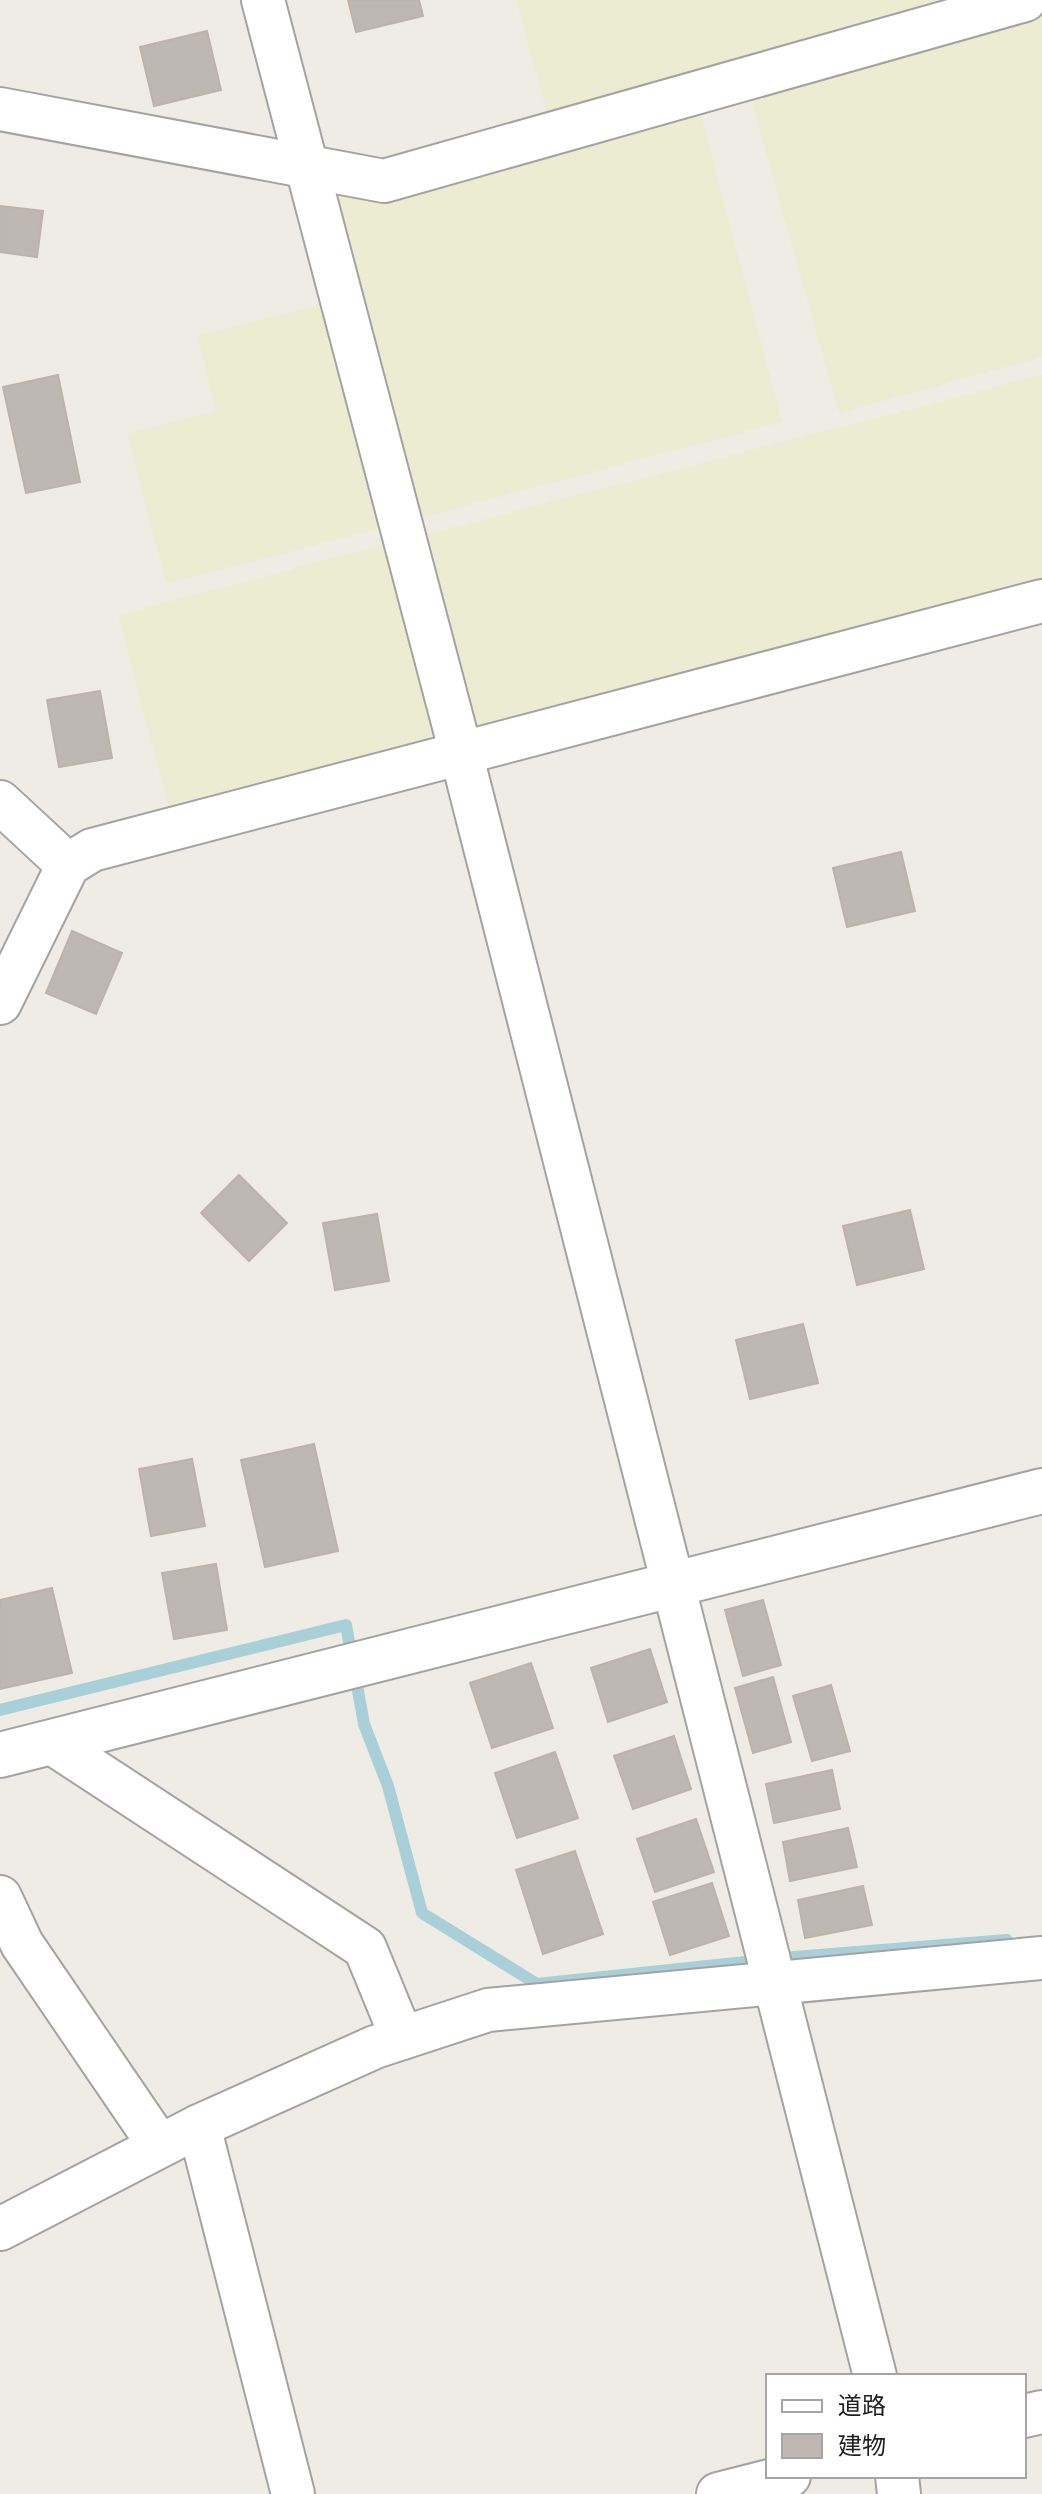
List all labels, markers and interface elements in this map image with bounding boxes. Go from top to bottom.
legend [766,2374,1026,2478]
text: 道路 [838,2390,886,2421]
text: 建物 [838,2430,886,2461]

